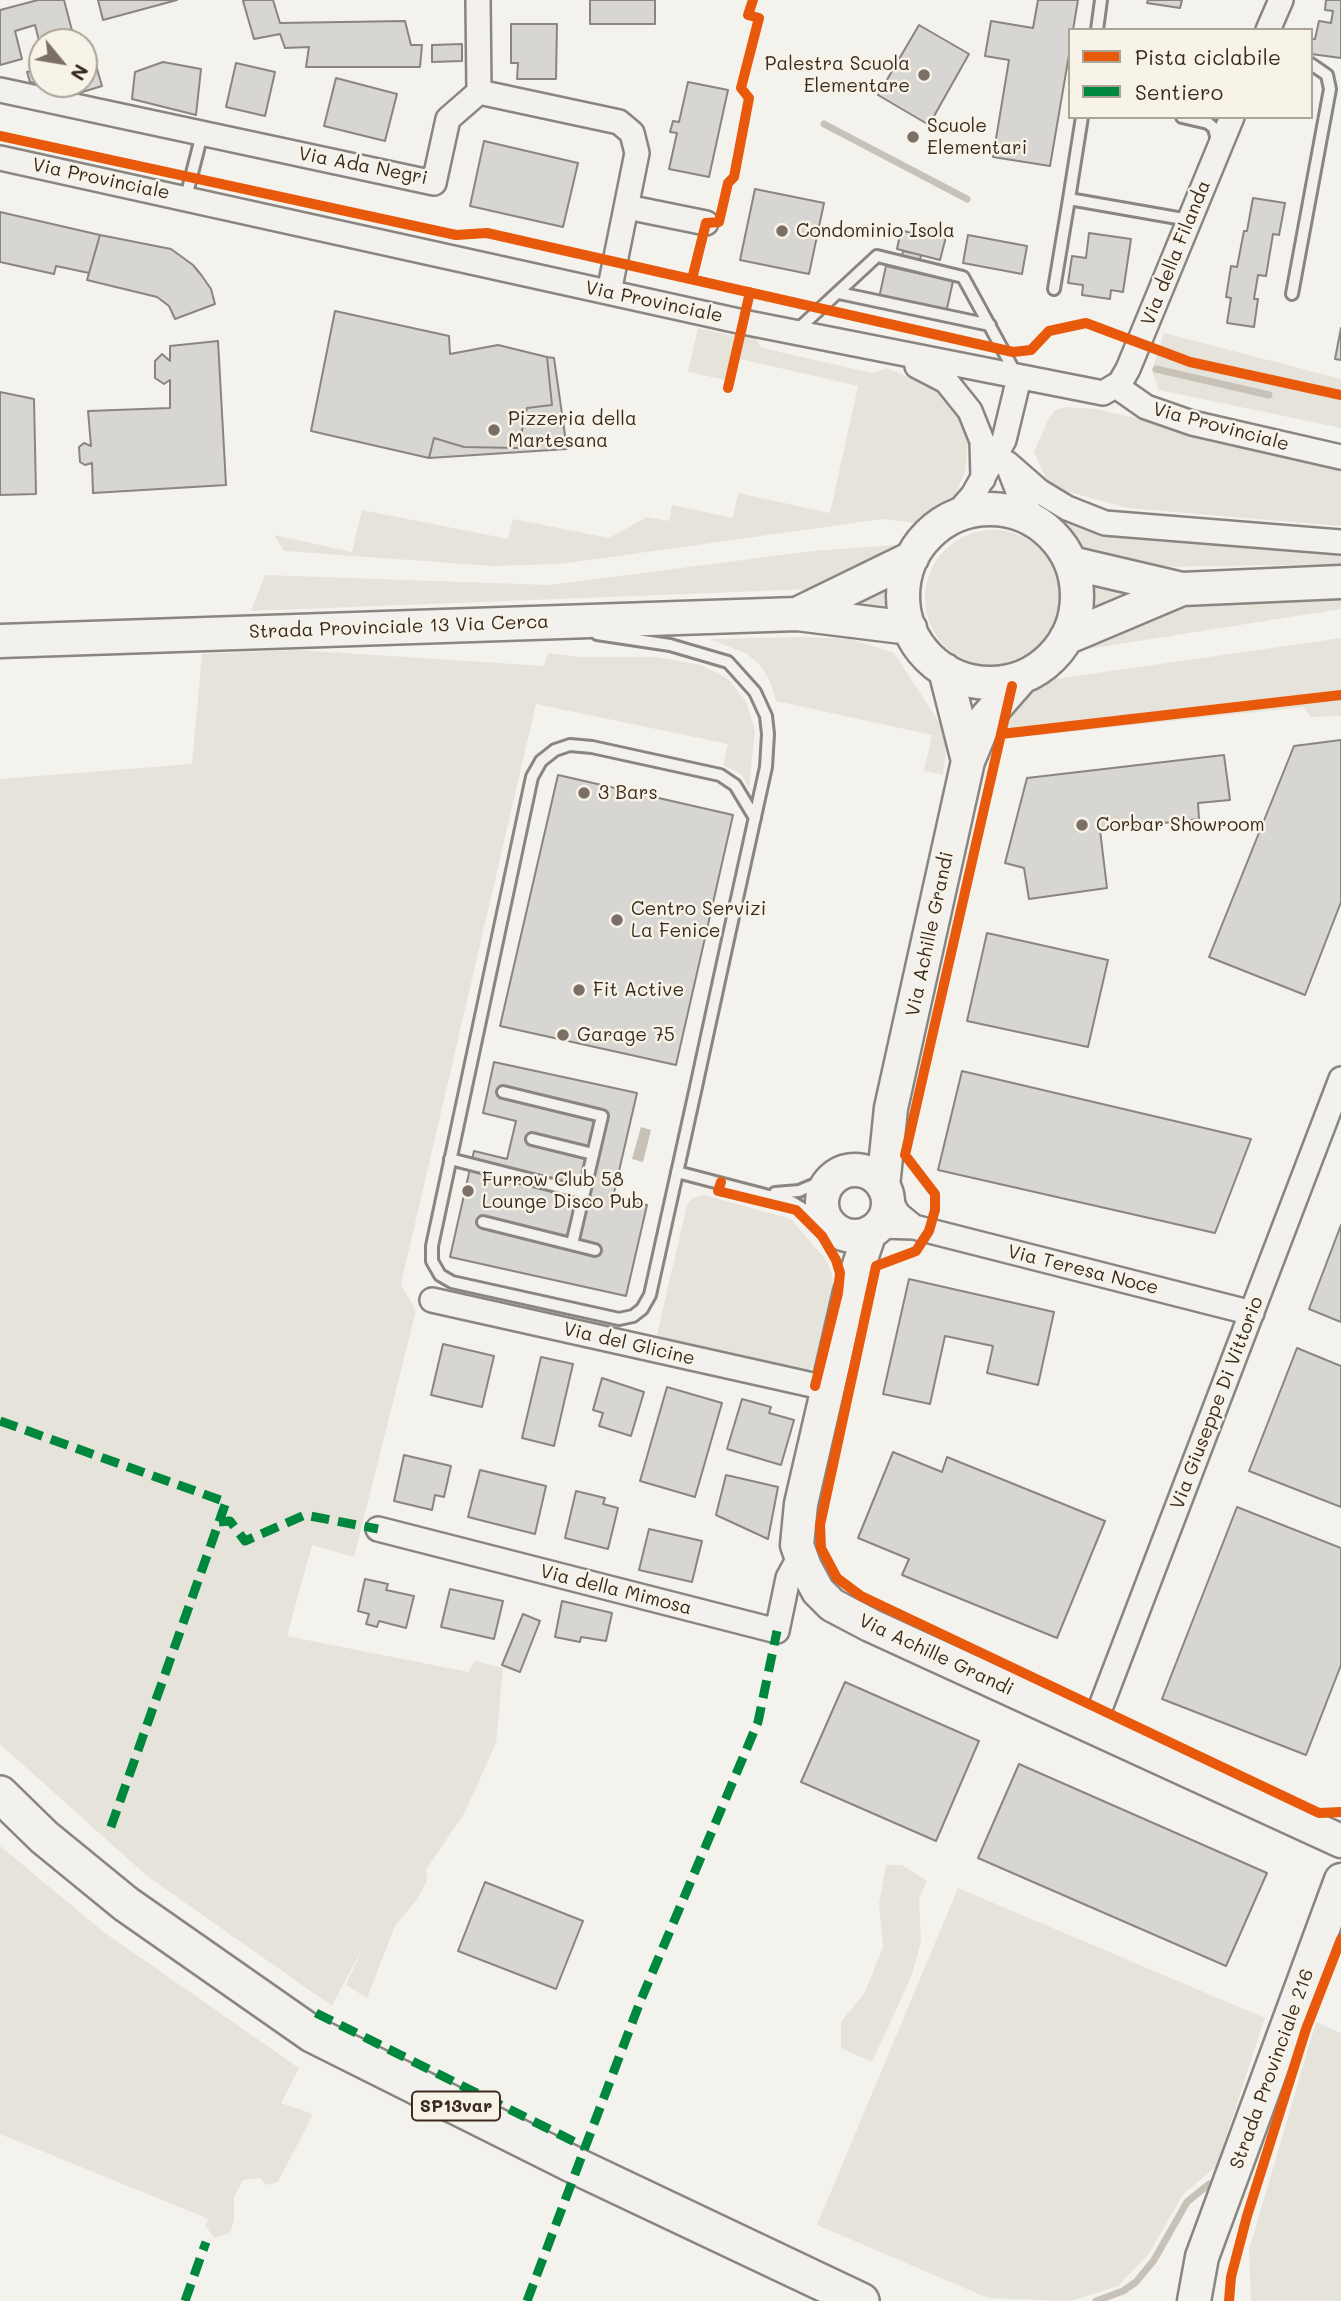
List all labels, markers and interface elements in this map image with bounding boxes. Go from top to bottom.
north arrow [28,28,98,98]
legend [1068,28,1313,119]
text: Pista ciclabile [1135,43,1281,70]
place label: Palestra Scuola Elementare [765,53,910,97]
text: N [65,60,94,85]
marker: Palestra Scuola Elementare [916,67,932,83]
text: Sentiero [1135,78,1223,105]
place label: Scuole Elementari [927,115,1027,159]
marker: Scuole Elementari [905,129,921,145]
street label: Via Ada Negri [296,142,430,190]
street label: Via Provinciale [30,153,172,205]
street label: Via della Filanda [1136,177,1216,329]
place label: Condominio Isola [796,220,955,242]
marker: Condominio Isola [774,223,790,239]
street label: Via Provinciale [583,276,725,328]
street label: Via Provinciale [1150,398,1292,456]
place label: Pizzeria della Martesana [508,408,637,452]
marker: Pizzeria della Martesana [486,422,502,438]
street label: Strada Provinciale 13 Via Cerca [249,610,549,644]
place label: 3 Bars [598,782,658,804]
marker: 3 Bars [576,785,592,801]
place label: Corbar Showroom [1096,814,1265,836]
marker: Corbar Showroom [1074,817,1090,833]
street label: Via Achille Grandi [901,849,959,1019]
place label: Centro Servizi La Fenice [631,898,766,942]
marker: Centro Servizi La Fenice [609,912,625,928]
place label: Fit Active [593,979,684,1001]
marker: Fit Active [571,982,587,998]
place label: Garage 75 [577,1024,675,1046]
marker: Garage 75 [555,1027,571,1043]
place label: Furrow Club 58 Lounge Disco Pub [482,1169,644,1213]
marker: Furrow Club 58 Lounge Disco Pub [460,1183,476,1199]
street label: Via Teresa Noce [1005,1240,1161,1300]
street label: Via Giuseppe Di Vittorio [1166,1293,1268,1513]
street label: Via del Glicine [561,1318,697,1370]
street label: Via della Mimosa [538,1560,694,1620]
street label: Via Achille Grandi [855,1609,1017,1701]
street label: Strada Provinciale 216 [1225,1966,1319,2172]
road number: SP13var [412,2092,500,2120]

